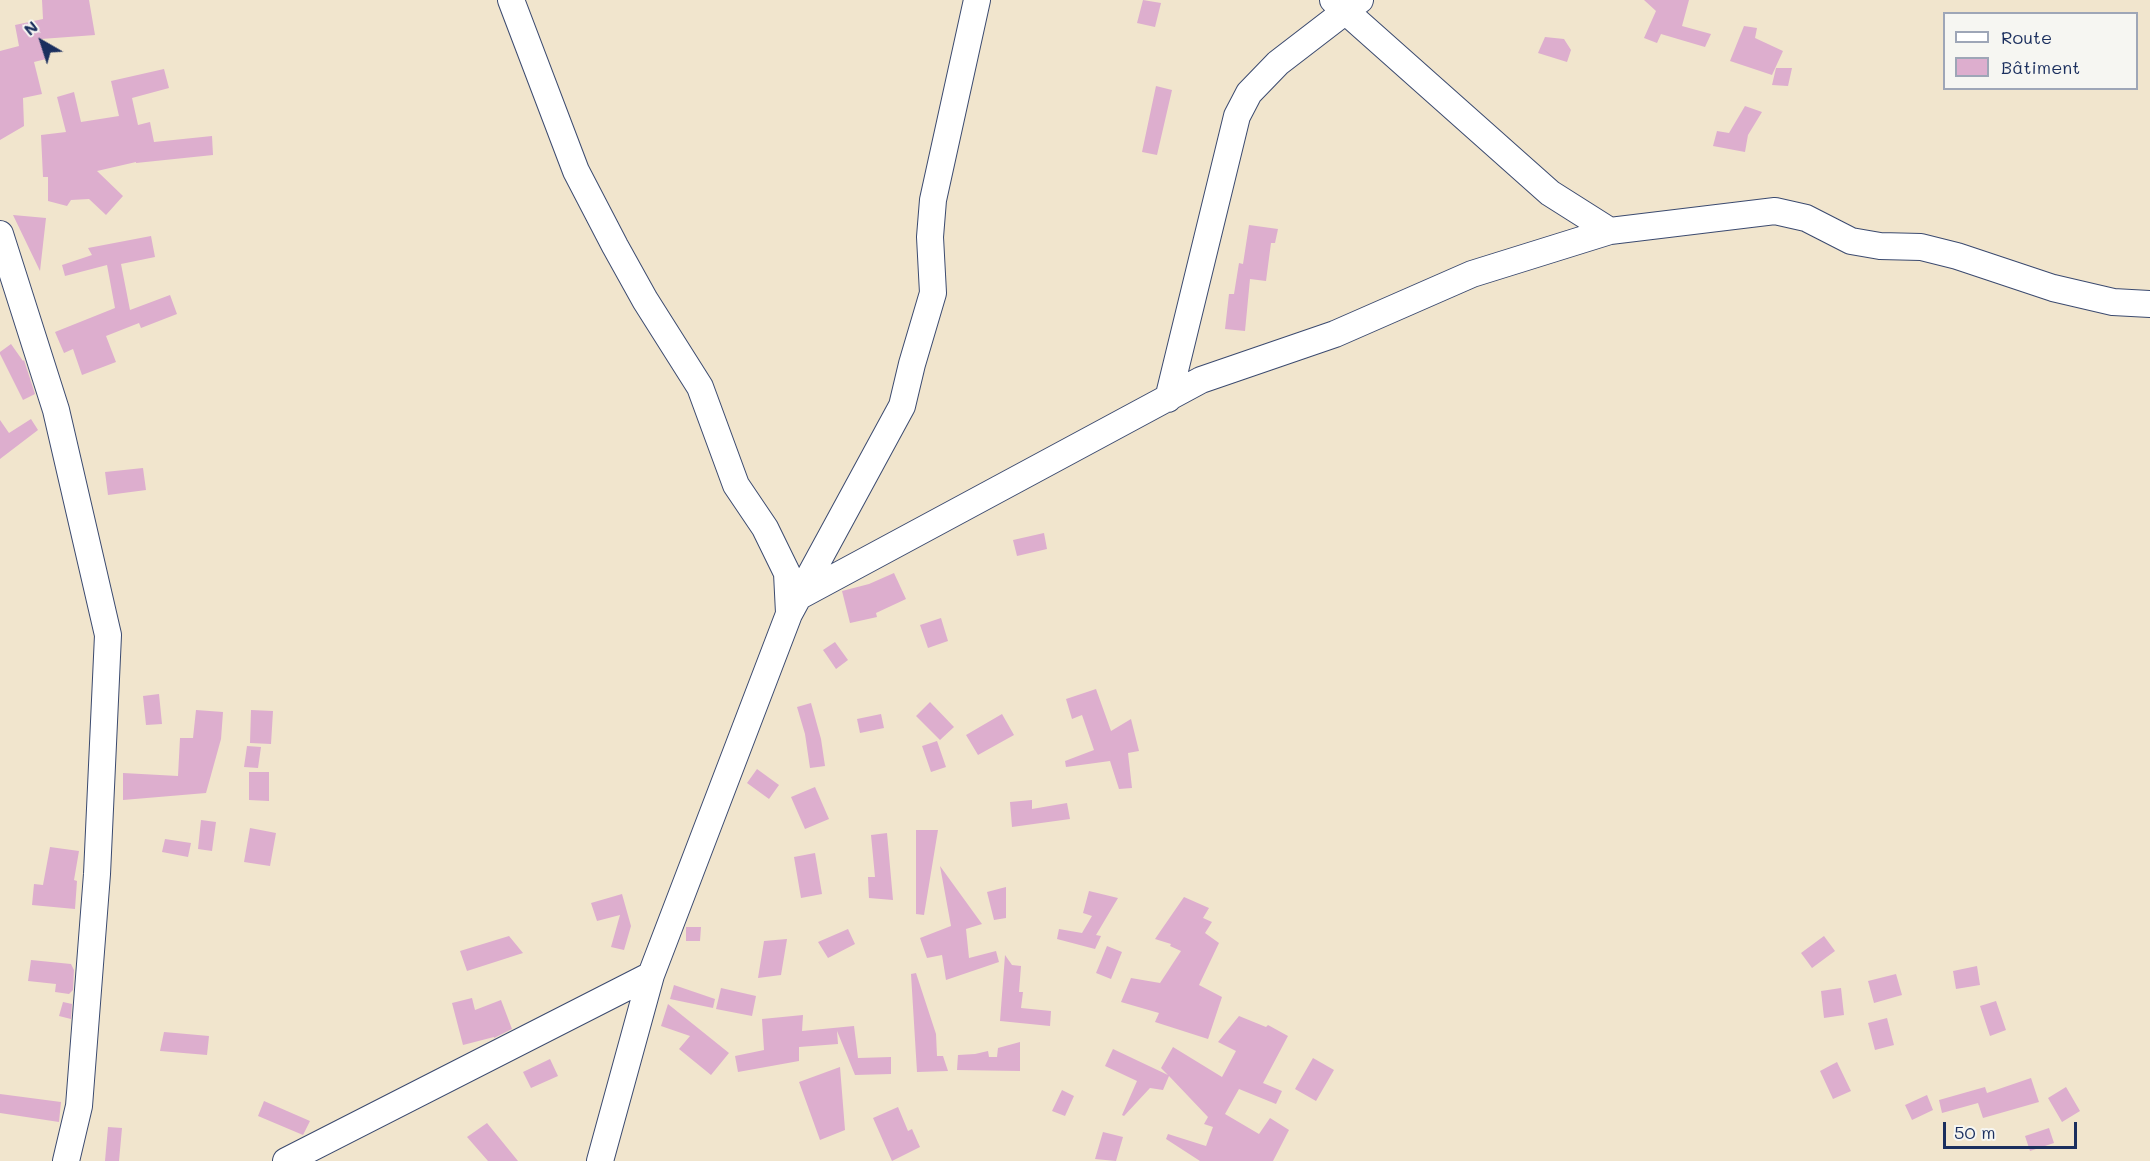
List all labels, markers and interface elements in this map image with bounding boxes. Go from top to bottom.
north arrow [12,12,72,72]
legend [1943,12,2138,90]
text: N [19,16,42,40]
text: Route [2001,25,2052,49]
text: Bâtiment [2001,55,2080,79]
scale bar [1946,1110,2080,1148]
text: 50 m [1954,1120,1996,1144]

